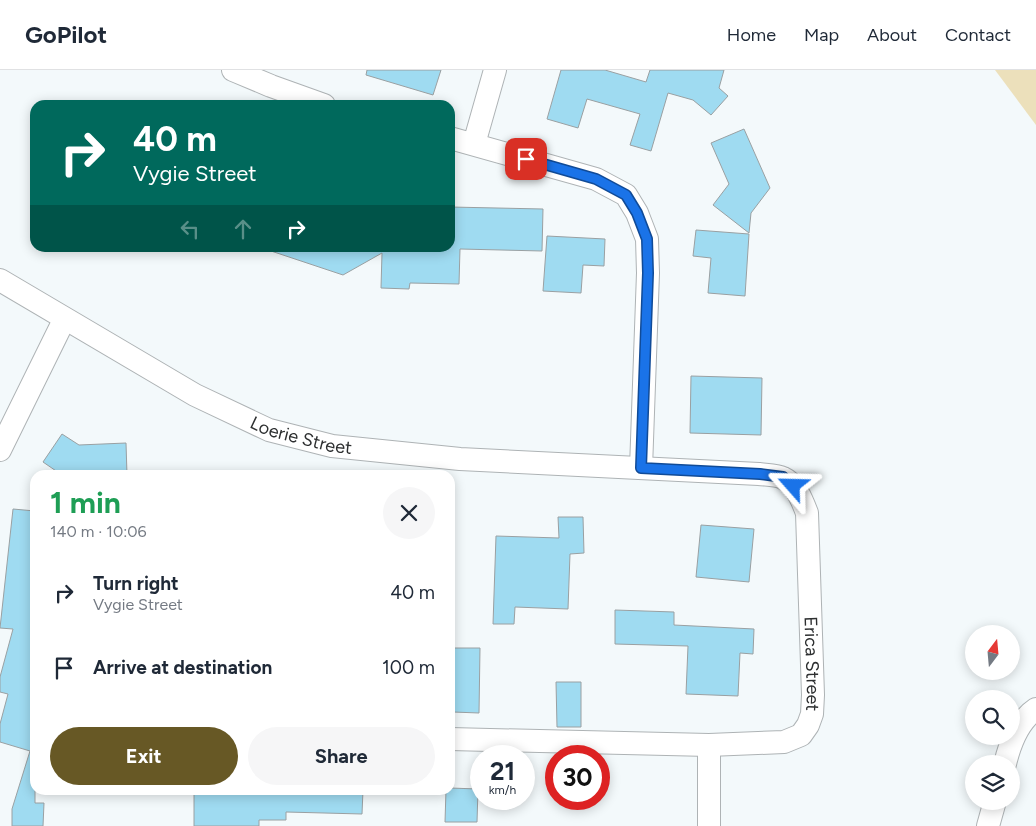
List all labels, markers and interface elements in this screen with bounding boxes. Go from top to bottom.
text: GoPilot [25,20,107,49]
text: Home [727,24,776,46]
text: Map [804,24,839,46]
text: About [867,24,917,46]
text: Contact [945,24,1011,46]
text: 40 m [133,118,217,160]
icon: right [50,120,115,185]
pin [505,138,547,180]
icon: arrive [512,145,540,173]
text: Vygie Street [133,160,257,187]
icon: left [176,215,204,243]
icon: ahead [229,215,257,243]
icon: right [282,215,310,243]
street label: Loerie Street [247,412,353,459]
position arrow [766,459,818,511]
text: 1 min [50,484,121,521]
button: close [383,487,435,539]
text: 140 m · 10:06 [50,522,147,541]
text: Turn right [93,572,179,595]
icon: right [50,579,78,607]
text: 40 m [390,581,435,604]
text: Vygie Street [93,595,183,614]
street label: Erica Street [799,616,824,712]
north arrow [965,625,1020,680]
map controls [965,625,1020,810]
icon: arrive [50,654,78,682]
text: Arrive at destination [93,656,272,679]
text: 100 m [382,656,435,679]
button: search [965,690,1020,745]
button: Exit [50,727,238,785]
button: Share [248,727,435,785]
speed limit sign: 30 [545,745,610,810]
button: layers [965,755,1020,810]
text: 21 [490,756,515,786]
text: km/h [489,783,516,797]

